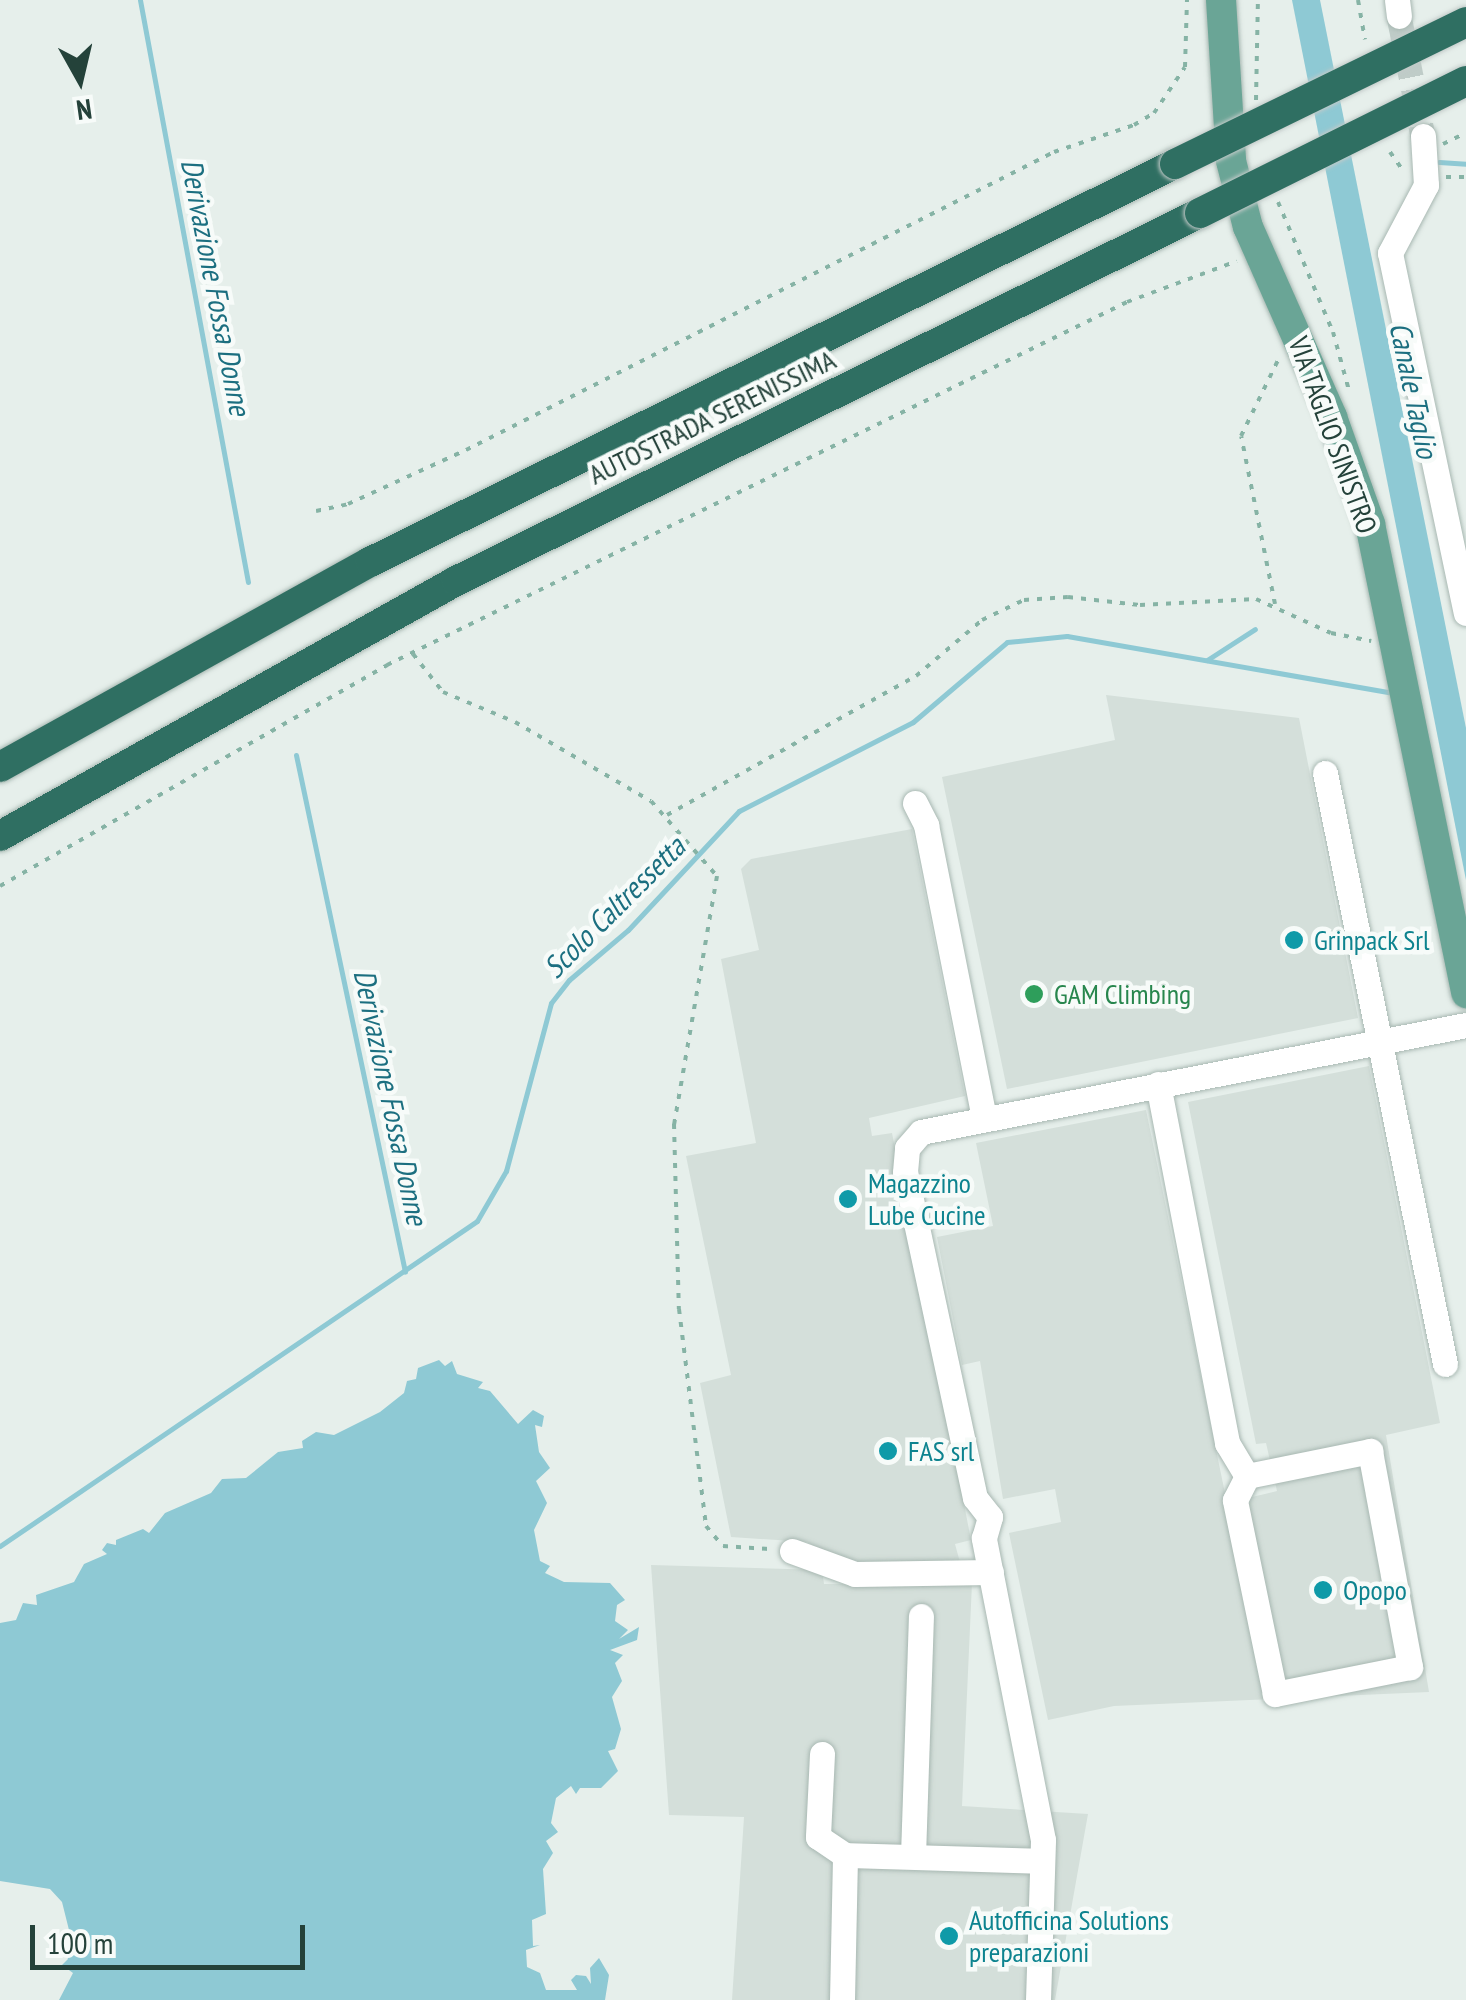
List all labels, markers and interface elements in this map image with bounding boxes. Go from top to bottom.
north arrow [30,30,130,130]
text: N [74,91,94,130]
water label: Derivazione Fossa Donne [174,156,258,418]
water label: Canale Taglio [1382,319,1446,461]
street label: VIA TAGLIO SINISTRO [1282,331,1384,539]
street label: AUTOSTRADA SERENISSIMA [583,342,841,492]
water label: Scolo Caltressetta [536,829,692,985]
place label: Grinpack Srl [1314,923,1430,957]
marker: Grinpack Srl [1283,929,1305,951]
water label: Derivazione Fossa Donne [346,966,436,1228]
place label: GAM Climbing [1054,977,1191,1011]
marker: GAM Climbing [1023,983,1045,1005]
place label: Magazzino Lube Cucine [868,1166,986,1232]
marker: Magazzino Lube Cucine [837,1188,859,1210]
place label: FAS srl [908,1434,974,1468]
marker: FAS srl [877,1440,899,1462]
place label: Opopo [1343,1573,1407,1607]
marker: Opopo [1312,1579,1334,1601]
place label: Autofficina Solutions preparazioni [969,1903,1169,1969]
scale bar [35,1905,310,1967]
text: 100 m [47,1923,113,1962]
marker: Autofficina Solutions preparazioni [938,1925,960,1947]

